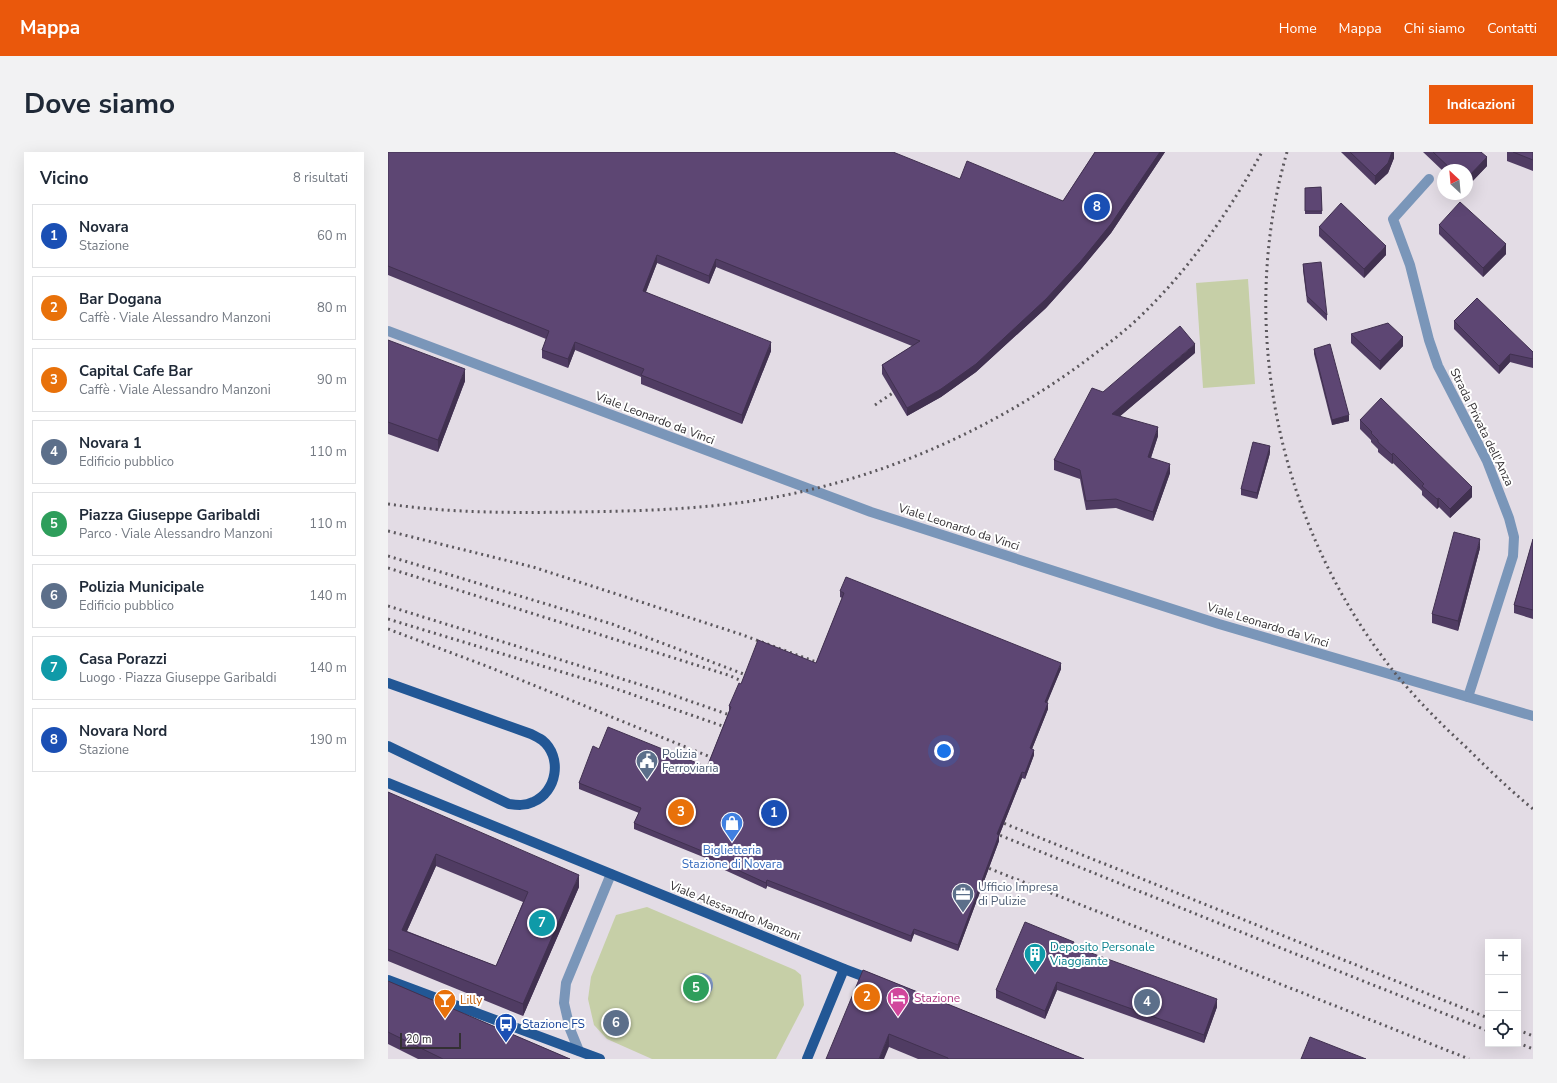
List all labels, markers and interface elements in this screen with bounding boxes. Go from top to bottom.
text: Mappa [20,15,80,41]
text: Home [1279,19,1317,38]
text: Mappa [1339,19,1382,38]
text: Chi siamo [1404,19,1465,38]
text: Contatti [1487,19,1537,38]
text: Dove siamo [24,85,175,123]
button: Indicazioni [1429,85,1533,124]
north arrow [1437,164,1473,200]
text: Vicino [40,167,89,190]
text: 8 risultati [293,169,348,187]
pin: 8 [1084,192,1110,222]
text: Novara [79,217,129,237]
text: 1 [50,227,58,245]
text: 60 m [317,227,347,245]
text: Stazione [79,237,129,255]
text: Bar Dogana [79,289,162,309]
text: 2 [50,299,58,317]
text: 80 m [317,299,347,317]
text: Caffè · Viale Alessandro Manzoni [79,309,271,327]
text: Capital Cafe Bar [79,361,193,381]
street label: Strada Privata dell'Anza [1446,365,1518,489]
text: 3 [50,371,58,389]
text: 90 m [317,371,347,389]
text: Caffè · Viale Alessandro Manzoni [79,381,271,399]
street label: Viale Leonardo da Vinci [592,387,717,448]
text: Novara 1 [79,433,142,453]
text: 4 [50,443,58,461]
text: 110 m [309,443,347,461]
text: Edificio pubblico [79,453,174,471]
street label: Viale Leonardo da Vinci [895,500,1022,554]
text: Piazza Giuseppe Garibaldi [79,505,260,525]
text: 5 [50,515,58,533]
text: 110 m [309,515,347,533]
text: Parco · Viale Alessandro Manzoni [79,525,273,543]
text: Polizia Municipale [79,577,204,597]
text: 6 [50,587,58,605]
text: 140 m [309,587,347,605]
text: Edificio pubblico [79,597,174,615]
street label: Viale Leonardo da Vinci [1204,599,1331,651]
text: Casa Porazzi [79,649,167,669]
text: 7 [50,659,58,677]
text: 140 m [309,659,347,677]
text: Luogo · Piazza Giuseppe Garibaldi [79,669,276,687]
text: Novara Nord [79,721,167,741]
text: 8 [50,731,58,749]
text: 190 m [309,731,347,749]
text: Stazione [79,741,129,759]
your location [934,741,954,761]
place label: Polizia Ferroviaria [662,746,719,776]
public building icon: Polizia Ferroviaria [634,748,660,781]
pin: 3 [668,797,694,827]
pin: 1 [761,798,787,828]
shop icon: Biglietteria Stazione di Novara [719,810,745,843]
place label: Biglietteria Stazione di Novara [682,842,782,872]
street label: Viale Alessandro Manzoni [666,877,803,945]
place label: Ufficio Impresa di Pulizie [978,879,1058,909]
office icon: Ufficio Impresa di Pulizie [950,881,976,914]
pin: 7 [529,908,555,938]
place label: Deposito Personale Viaggiante [1049,939,1155,969]
map controls [1485,939,1521,1047]
button: + [1485,939,1521,975]
building icon: Deposito Personale Viaggiante [1022,941,1048,974]
pin: 5 [683,973,709,1003]
button: − [1485,975,1521,1011]
pin: 2 [854,982,880,1012]
hotel icon: Stazione [885,985,911,1018]
bar icon: Lilly [432,987,458,1020]
pin: 4 [1134,987,1160,1017]
place label: Stazione [914,990,960,1006]
place label: Lilly [460,992,483,1008]
pin: 6 [603,1008,629,1038]
bus stop icon: Stazione FS [493,1011,519,1044]
button: locate [1485,1011,1521,1047]
place label: Stazione FS [522,1016,585,1032]
scale bar [400,1031,461,1050]
text: 20 m [406,1032,431,1047]

